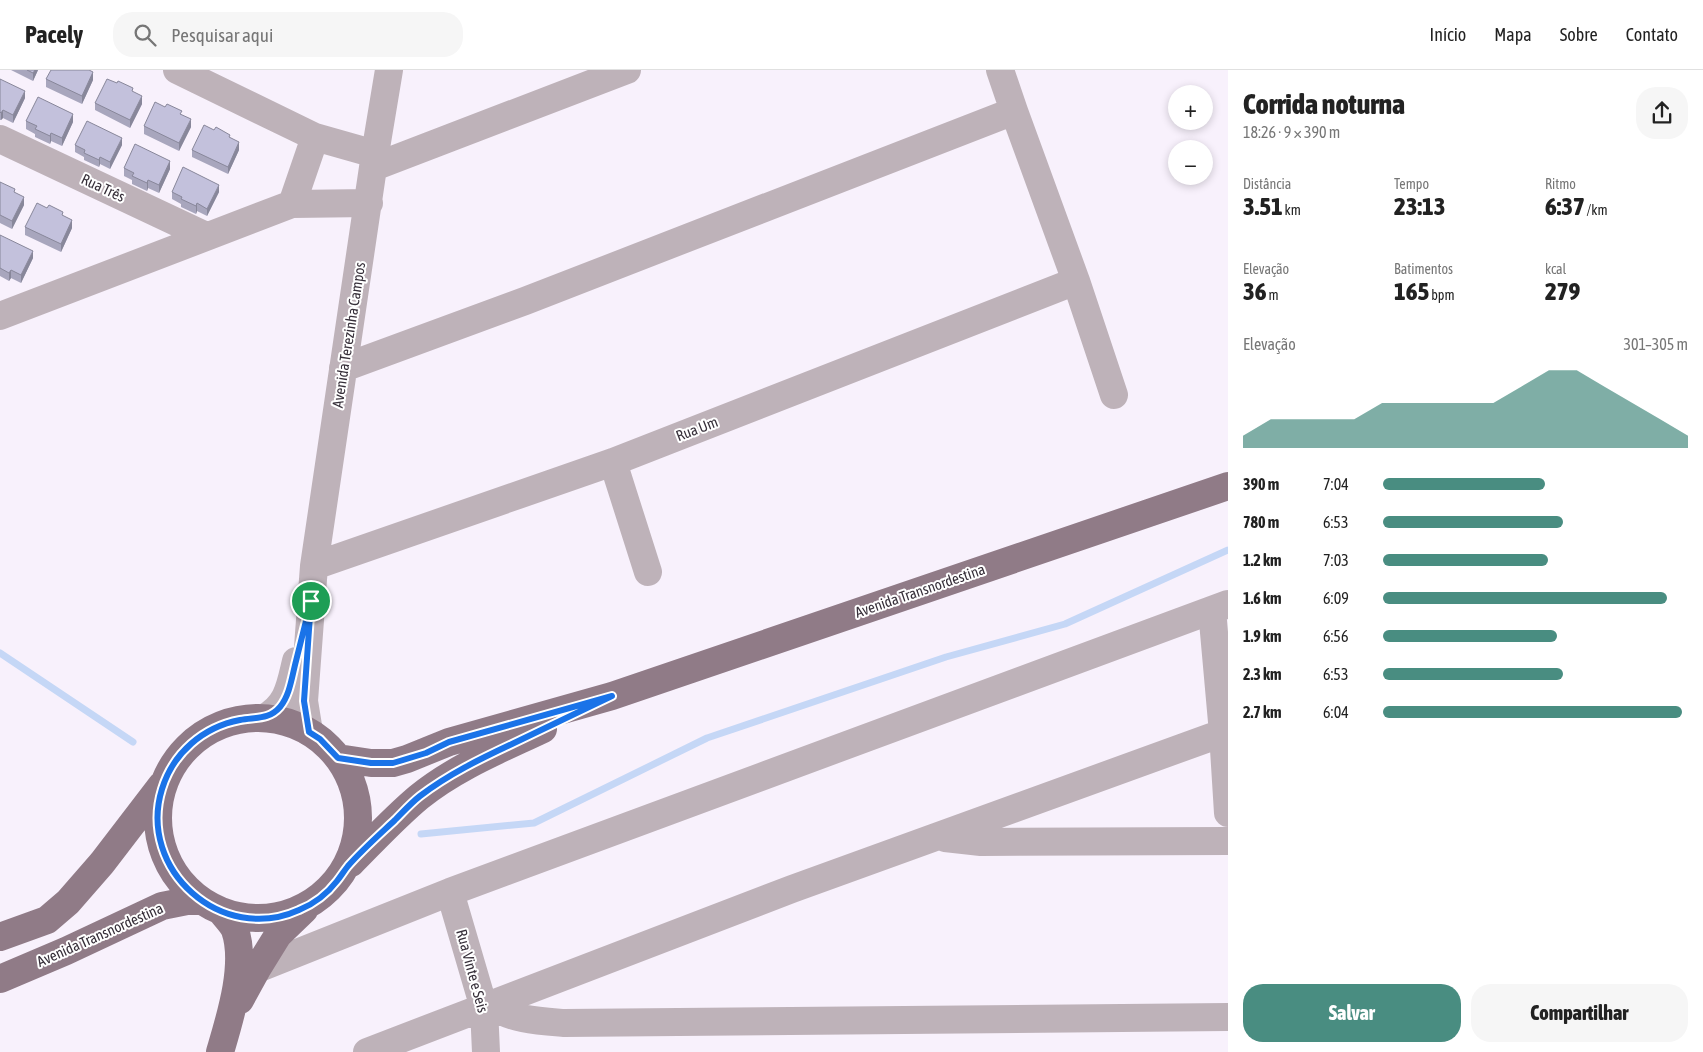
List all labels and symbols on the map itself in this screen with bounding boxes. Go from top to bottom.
street label: Rua Três [79,170,128,205]
street label: Avenida Terezinha Campos [329,261,368,409]
street label: Rua Um [673,413,720,444]
street label: Avenida Transnordestina [853,560,987,621]
pin [290,580,332,622]
street label: Avenida Transnordestina [34,899,166,970]
street label: Rua Vinte e Seis [453,927,492,1014]

